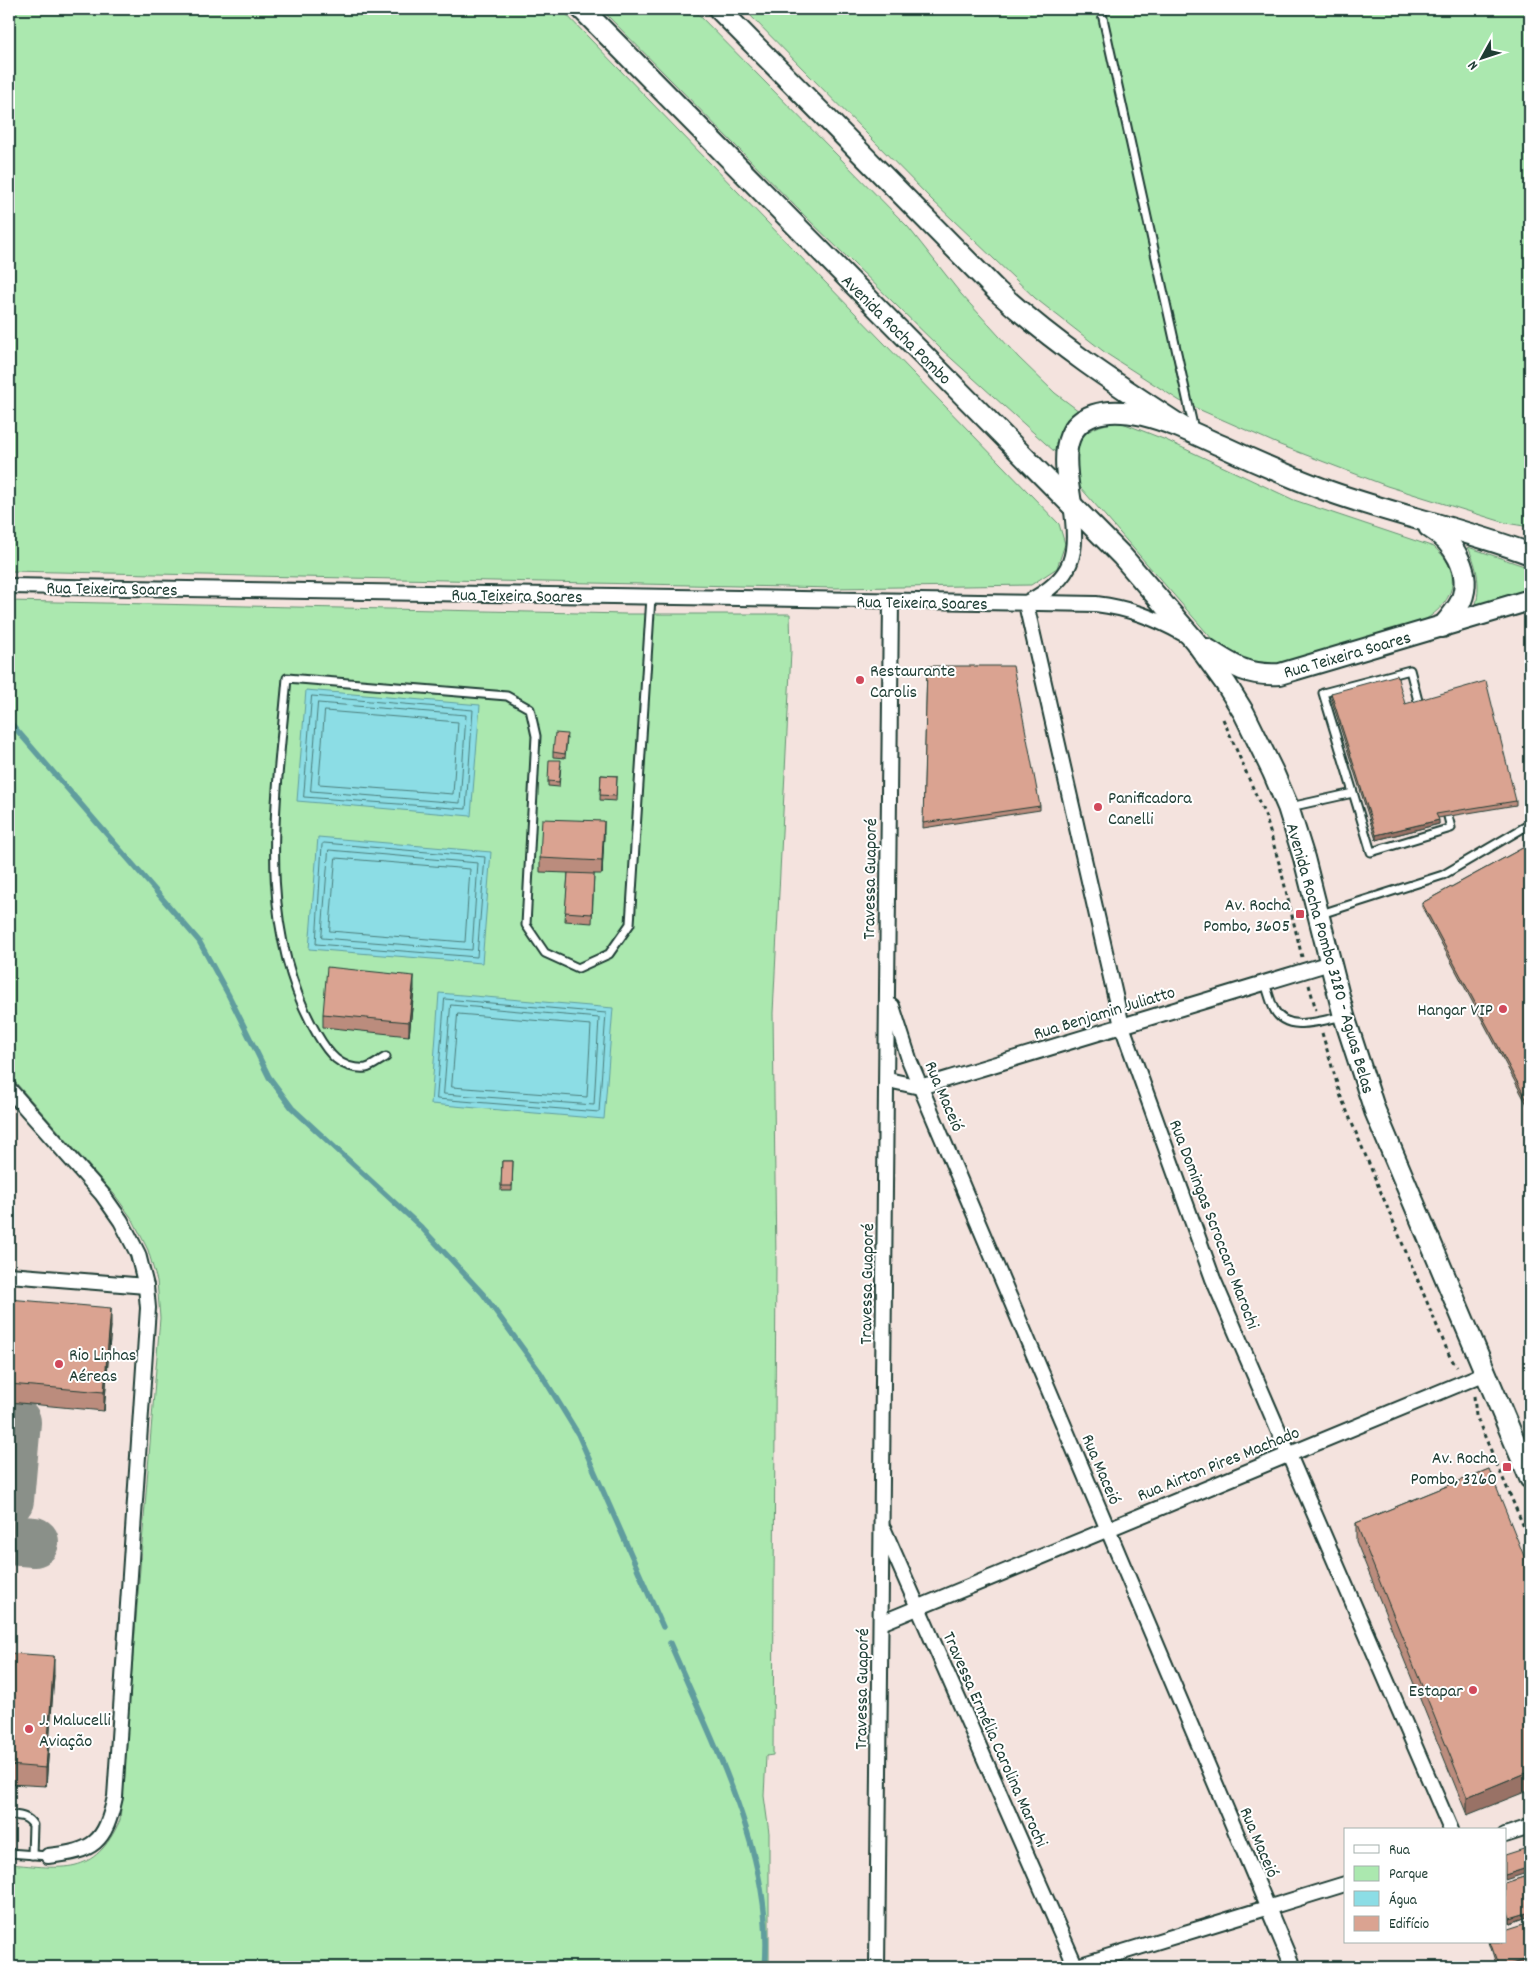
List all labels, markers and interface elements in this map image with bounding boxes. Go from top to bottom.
north arrow [1456,32,1506,82]
text: N [1464,56,1483,74]
street label: Avenida Rocha Pombo [834,270,956,392]
street label: Rua Teixeira Soares [46,577,178,604]
street label: Rua Teixeira Soares [451,584,583,611]
street label: Rua Teixeira Soares [856,591,988,618]
street label: Rua Teixeira Soares [1281,626,1414,687]
place label: Restaurante Carolis [870,660,955,706]
marker: Restaurante Carolis [854,674,866,686]
place label: Panificadora Canelli [1108,787,1192,833]
marker: Panificadora Canelli [1092,801,1104,813]
street label: Travessa Guaporé [858,818,885,940]
street label: Avenida Rocha Pombo 3280 - Aguas Belas [1278,820,1379,1097]
place label: Av. Rocha Pombo, 3605 [1203,894,1291,940]
marker: Av. Rocha Pombo, 3605 [1294,908,1306,920]
street label: Rua Benjamin Juliatto [1031,981,1179,1048]
place label: Hangar VIP [1417,999,1493,1024]
marker: Hangar VIP [1497,1003,1509,1015]
street label: Rua Maceió [917,1058,969,1136]
street label: Rua Domingas Scroccaro Marochi [1161,1117,1264,1333]
street label: Travessa Guaporé [855,1223,882,1345]
place label: Rio Linhas Aéreas [69,1344,136,1390]
marker: Rio Linhas Aéreas [53,1358,65,1370]
street label: Rua Airton Pires Machado [1134,1421,1304,1509]
street label: Rua Maceió [1074,1431,1126,1509]
place label: Av. Rocha Pombo, 3260 [1411,1447,1498,1493]
marker: Av. Rocha Pombo, 3260 [1501,1461,1513,1473]
street label: Travessa Guaporé [850,1628,877,1750]
street label: Travessa Ermélia Carolina Marochi [935,1628,1053,1852]
place label: Estapar [1409,1680,1463,1705]
marker: Estapar [1467,1684,1479,1696]
place label: J. Malucelli Aviação [39,1709,111,1755]
marker: J. Malucelli Aviação [23,1723,35,1735]
street label: Rua Maceió [1232,1804,1284,1882]
legend [1344,1828,1506,1944]
text: Rua [1389,1840,1411,1862]
text: Parque [1389,1864,1429,1886]
text: Água [1389,1890,1418,1912]
text: Edifício [1389,1914,1429,1936]

